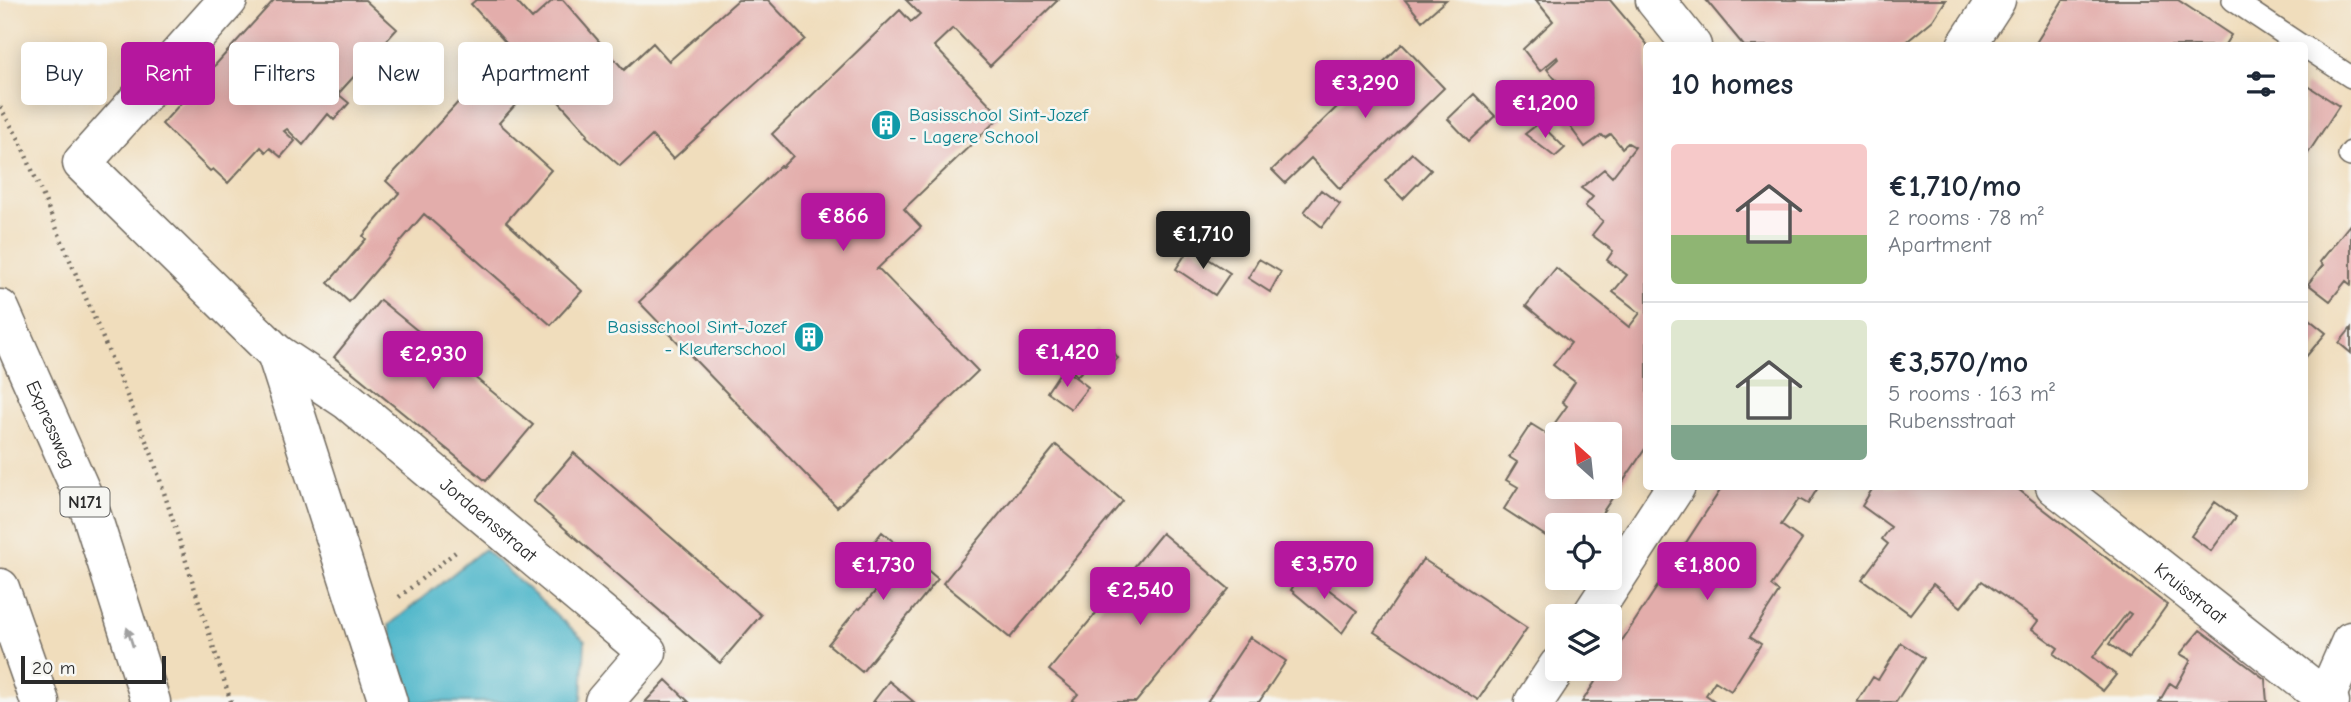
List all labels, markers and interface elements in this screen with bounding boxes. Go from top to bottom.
chip: Buy [21,42,107,105]
chip: Rent [121,42,215,105]
chip: Filters [229,42,339,105]
chip: New [353,42,444,105]
chip: Apartment [458,42,613,105]
pin: €3,290 [1308,60,1422,120]
icon: filters [2242,65,2280,103]
text: 10 homes [1671,67,1793,102]
text: €3,290 [1331,69,1399,96]
pin: €1,200 [1488,80,1602,140]
text: €1,200 [1511,89,1579,116]
place label: Basisschool Sint-Jozef - Lagere School [909,104,1089,148]
building icon: Basisschool Sint-Jozef - Lagere School [869,108,903,142]
text: €1,710/mo [1888,169,2021,204]
icon: home [1727,172,1811,256]
pin: €866 [802,194,884,253]
text: €866 [817,202,869,229]
text: 2 rooms · 78 m² [1888,204,2044,231]
pin: €1,710 [1146,212,1260,271]
text: €1,710 [1172,220,1234,247]
text: Apartment [1888,231,1991,258]
place label: Basisschool Sint-Jozef - Kleuterschool [607,316,788,360]
building icon: Basisschool Sint-Jozef - Kleuterschool [792,320,826,354]
pin: €1,420 [1010,330,1124,389]
pin: €2,930 [376,332,490,391]
text: €1,420 [1035,338,1099,365]
text: €2,930 [399,340,467,367]
text: €3,570/mo [1888,345,2028,380]
icon: home [1727,348,1811,432]
street label: Expressweg [21,377,79,472]
text: 5 rooms · 163 m² [1888,380,2055,407]
text: Rubensstraat [1888,407,2015,434]
north arrow [1545,422,1622,499]
map controls [1545,422,1622,681]
street label: Jordaensstraat [436,473,541,567]
road number: N171 [60,488,110,516]
button: locate [1545,513,1622,590]
pin: €1,730 [826,542,940,602]
pin: €3,570 [1267,542,1381,601]
pin: €1,800 [1650,542,1764,602]
text: €3,570 [1290,550,1358,577]
text: €1,730 [851,551,915,578]
text: €1,800 [1673,551,1741,578]
street label: Kruisstraat [2150,559,2231,629]
pin: €2,540 [1083,568,1197,627]
text: €2,540 [1106,576,1174,603]
button: layers [1545,604,1622,681]
one-way arrow [124,626,135,647]
scale bar [21,653,166,685]
text: 20 m [32,657,76,679]

